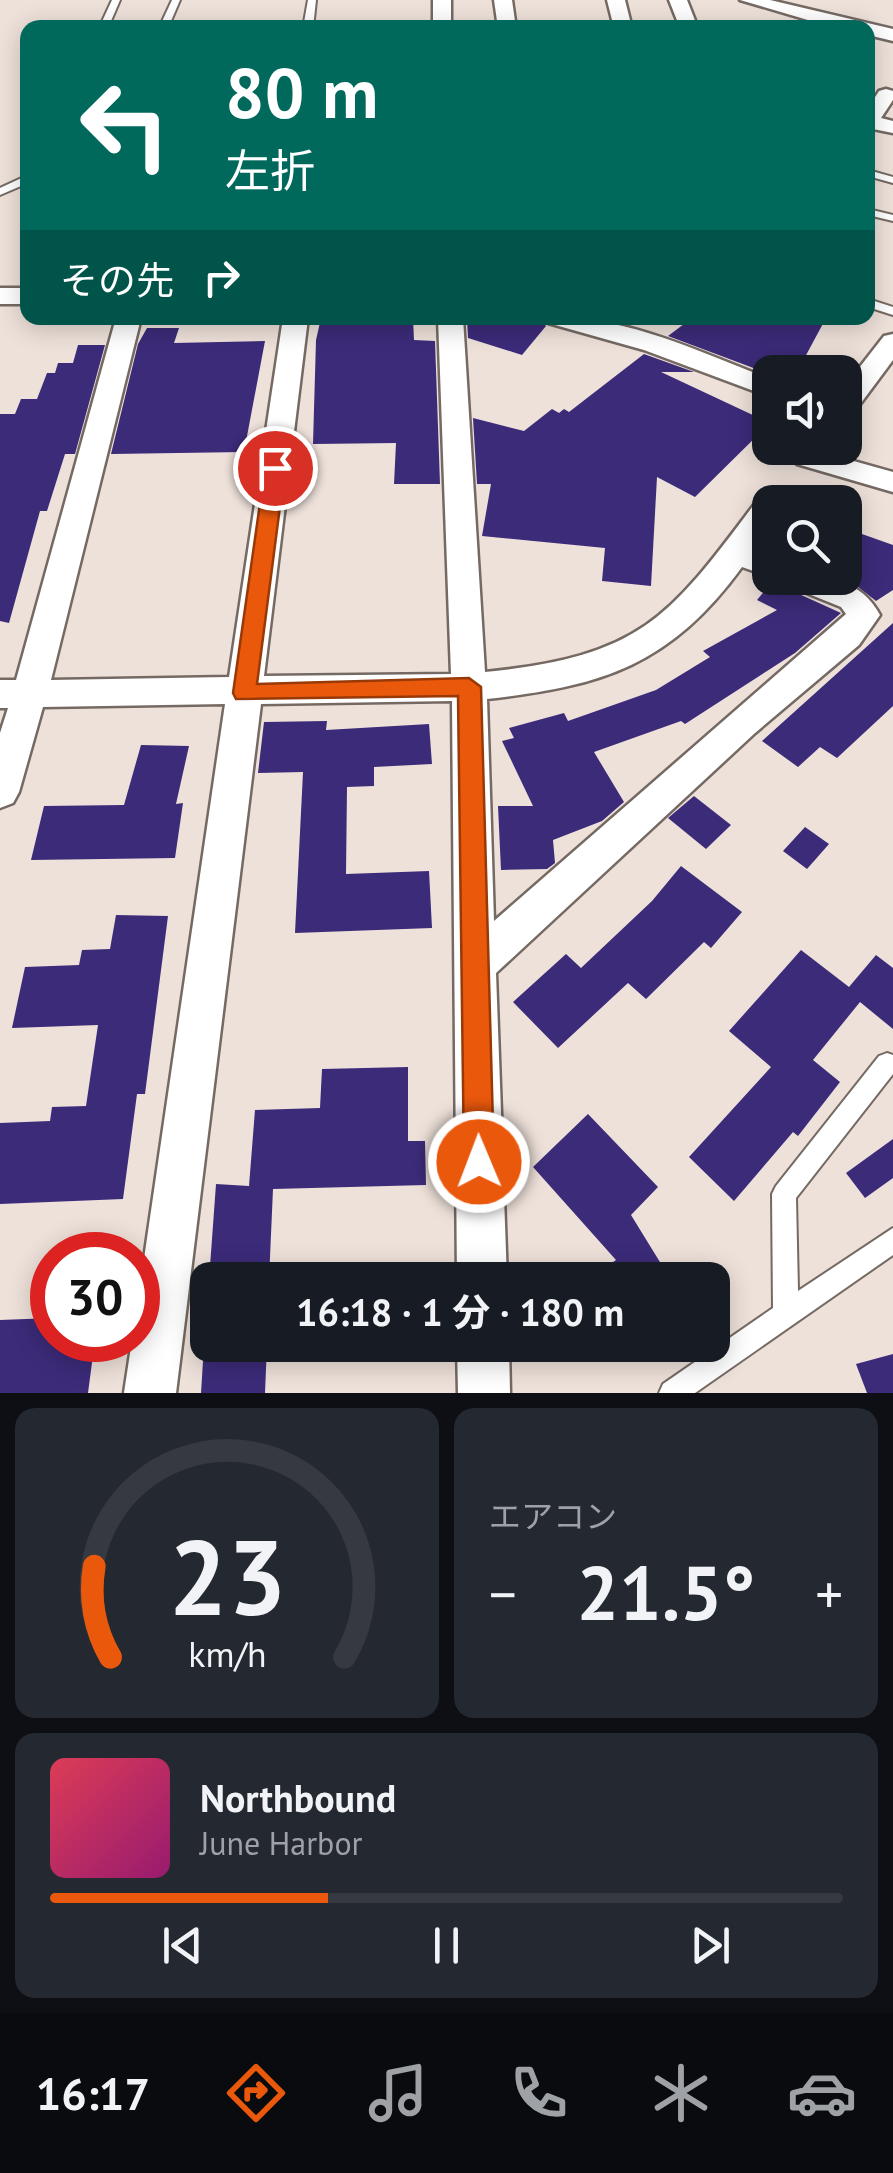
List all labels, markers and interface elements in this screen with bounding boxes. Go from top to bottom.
text: 80 m [225,47,378,137]
icon: left [60,60,190,190]
text: 左折 [225,141,315,199]
icon: right [194,250,249,305]
text: その先 [60,255,174,304]
map controls [752,355,862,595]
button: sound [752,355,862,465]
pin [233,426,318,511]
icon: arrive [248,441,303,496]
button: search [752,485,862,595]
position arrow [427,1110,531,1214]
speed limit sign: 30 [30,1232,160,1362]
text: 16:18 · 1 分 · 180 m [296,1287,624,1336]
text: エアコン [489,1495,617,1537]
text: 23 [168,1509,286,1644]
text: 21.5° [577,1544,755,1641]
text: − [489,1558,517,1629]
text: + [815,1558,843,1629]
text: km/h [188,1631,266,1677]
text: Northbound [200,1773,396,1822]
text: June Harbor [200,1822,362,1864]
icon: previous [155,1918,210,1973]
icon: pause [419,1918,474,1973]
icon: next [683,1918,738,1973]
icon: directions [221,2058,291,2128]
icon: music [363,2058,433,2128]
icon: phone [504,2058,574,2128]
icon: climate [646,2058,716,2128]
icon: car [787,2058,857,2128]
text: 16:17 [36,2064,150,2122]

